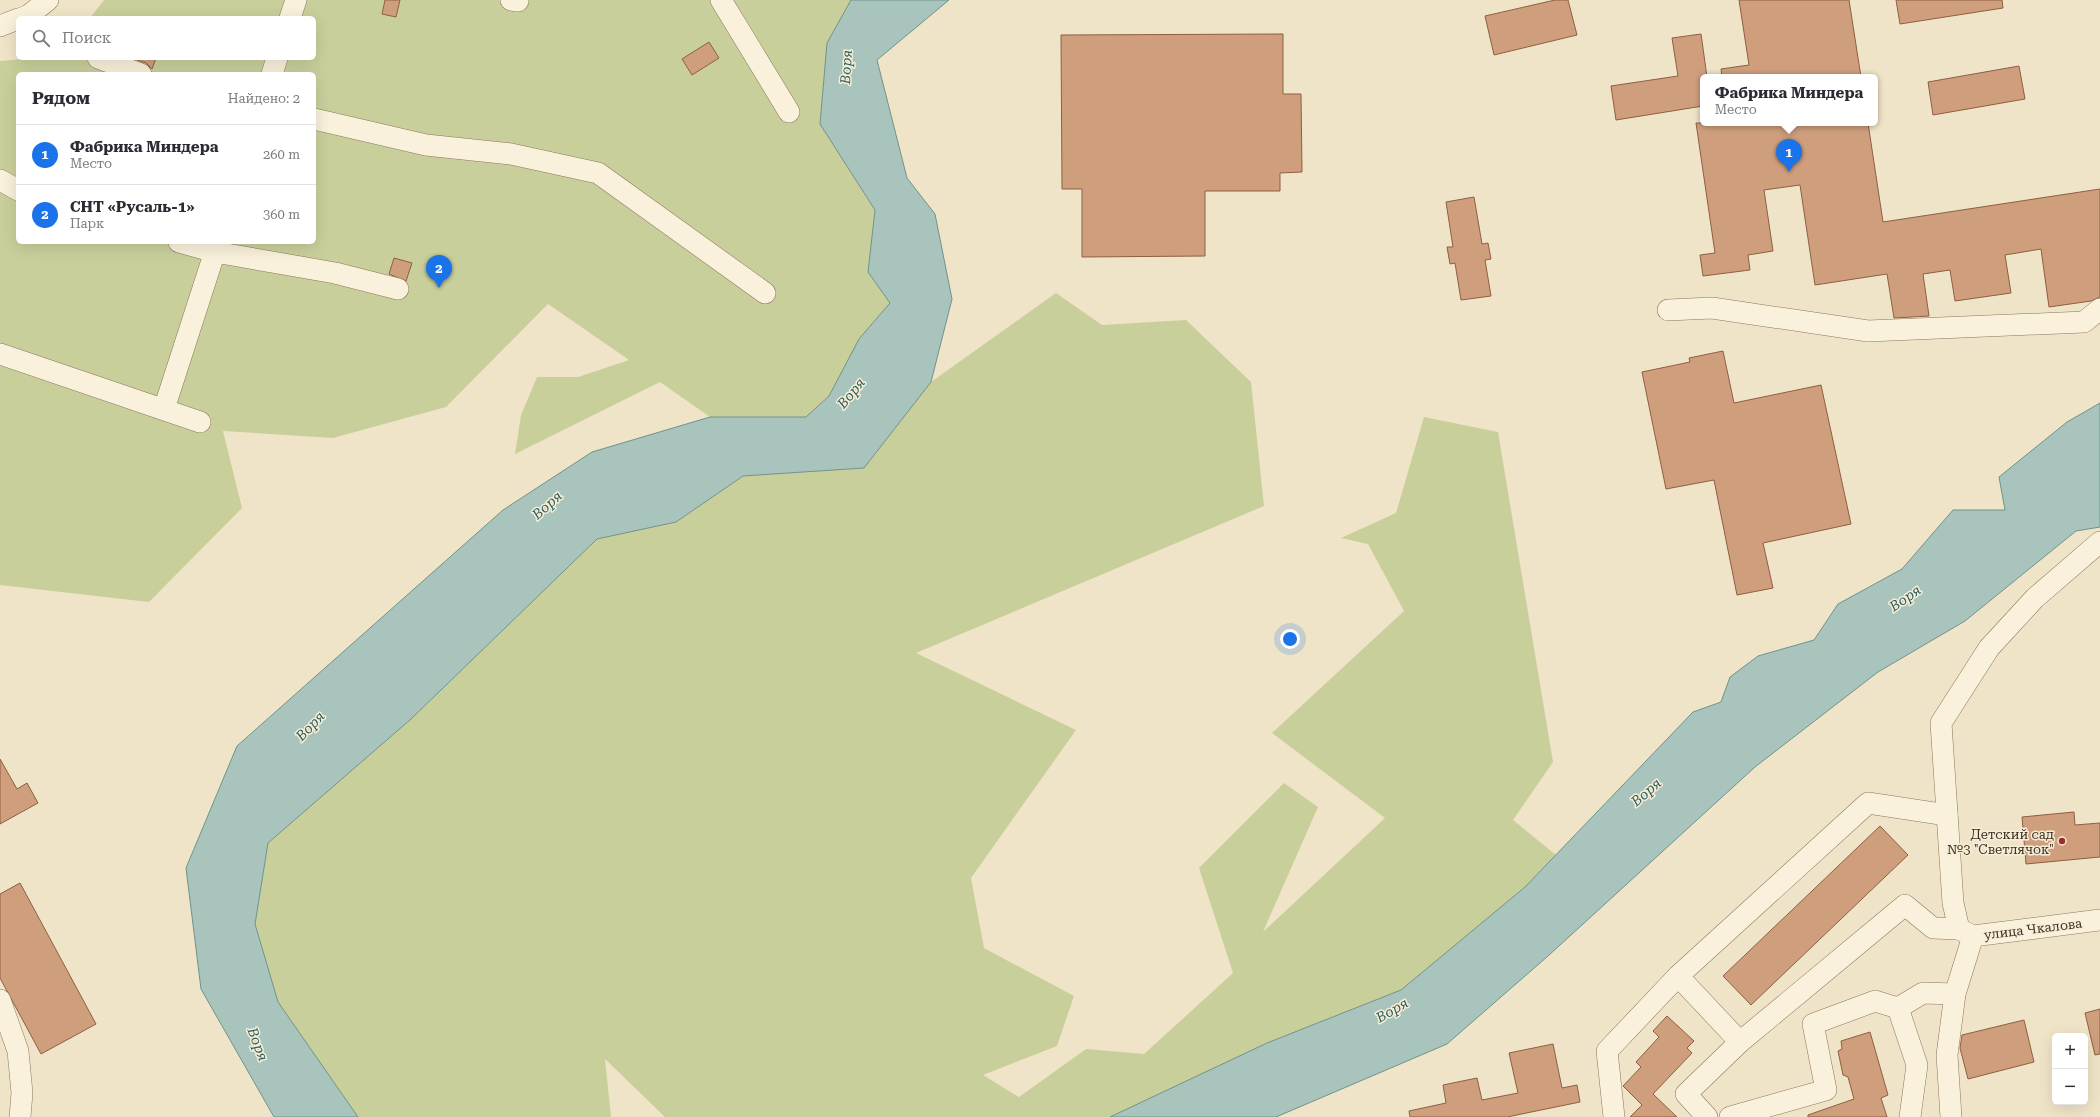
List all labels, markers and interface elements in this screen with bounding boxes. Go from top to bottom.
search box [16,16,316,60]
icon: search [30,27,52,49]
text: Поиск [62,29,111,47]
water label: Воря [837,49,855,86]
popup [1700,74,1878,126]
text: Фабрика Миндера [1715,84,1863,102]
text: Рядом [32,88,90,108]
text: Найдено: 2 [228,91,300,106]
text: Место [1715,102,1757,117]
text: Фабрика Миндера [70,138,219,156]
pin: 1 [1776,139,1802,172]
text: 1 [41,147,49,162]
text: 260 m [263,147,300,162]
text: Место [70,156,112,171]
text: СНТ «Русаль-1» [70,198,195,216]
text: 2 [41,207,49,222]
text: 360 m [263,207,300,222]
text: Парк [70,216,104,231]
pin: 2 [426,255,452,288]
water label: Воря [833,375,868,412]
water label: Воря [528,488,565,523]
water label: Воря [1886,582,1924,615]
your location [1280,629,1300,649]
water label: Воря [292,708,328,745]
water label: Воря [1627,775,1664,810]
place label: Детский сад №3 "Светлячок" [1947,827,2054,857]
marker: Детский сад №3 "Светлячок" [2057,836,2067,846]
street label: улица Чкалова [1983,916,2083,942]
water label: Воря [1372,994,1411,1026]
water label: Воря [244,1024,272,1063]
map controls [2052,1033,2088,1105]
button: + [2052,1033,2088,1069]
button: − [2052,1069,2088,1105]

